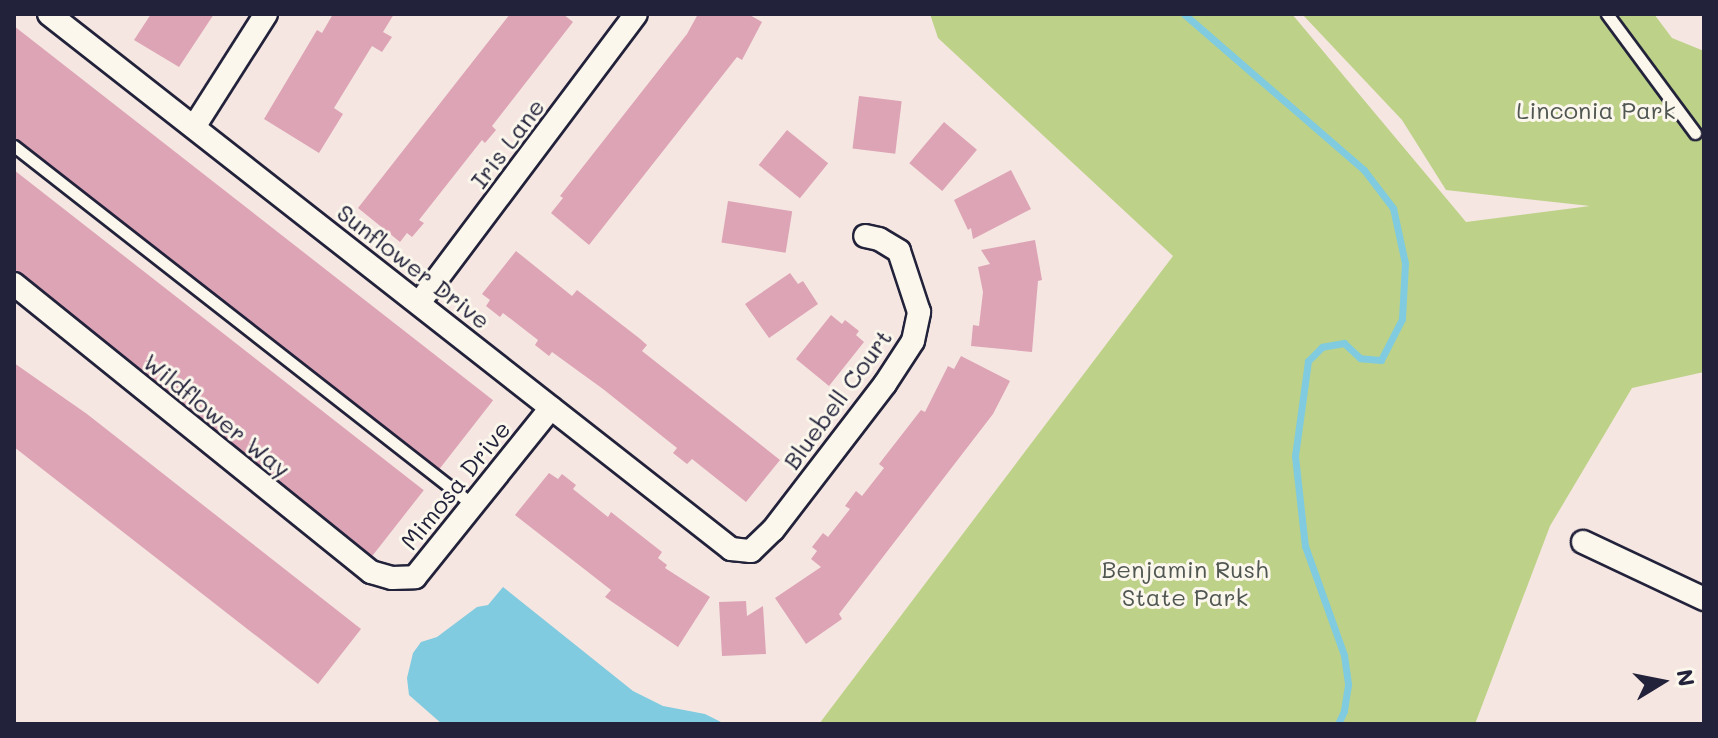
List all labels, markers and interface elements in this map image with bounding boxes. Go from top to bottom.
street label: Iris Lane [464,92,550,194]
park label: Linconia Park [1516,96,1676,124]
street label: Sunflower Drive [332,197,496,335]
street label: Bluebell Court [777,323,897,475]
street label: Wildflower Way [138,347,296,483]
street label: Mimosa Drive [394,415,516,555]
park label: Benjamin Rush State Park [1101,555,1269,611]
north arrow [1622,642,1702,722]
text: N [1670,667,1702,688]

